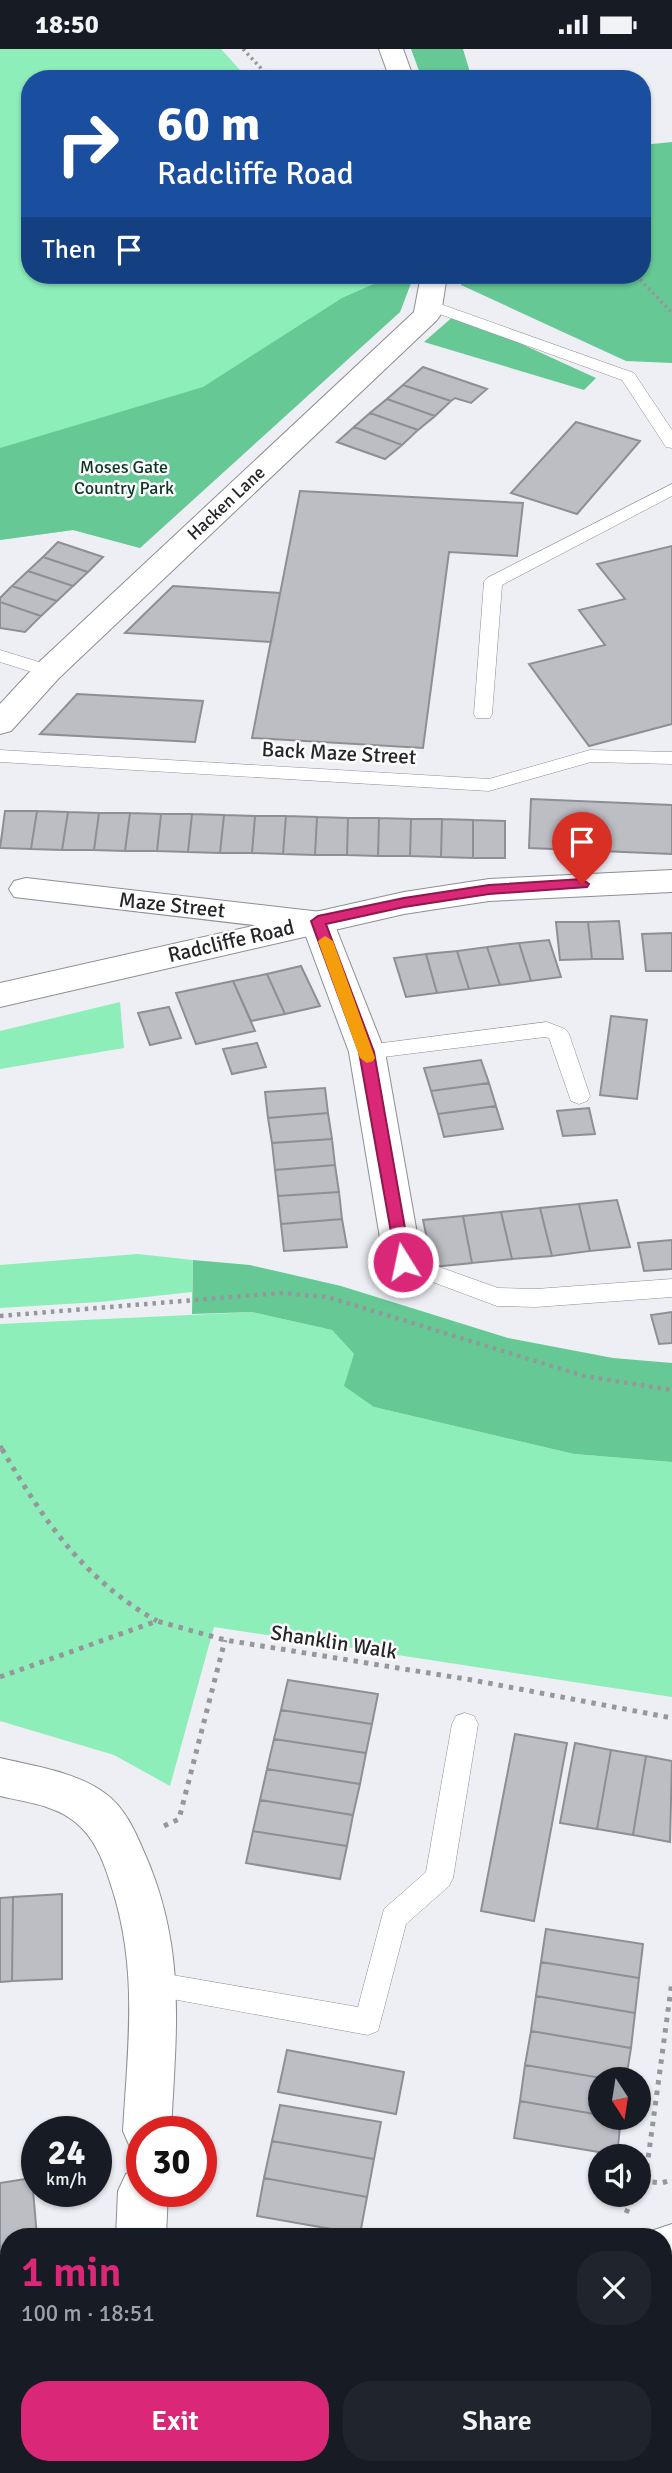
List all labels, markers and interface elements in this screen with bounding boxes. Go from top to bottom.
text: 18:50 [35,9,99,41]
text: 60 m [157,94,260,154]
icon: right [42,98,133,189]
text: Radcliffe Road [157,154,354,193]
icon: arrive [110,231,148,269]
text: Then [42,234,96,266]
park label: Moses Gate Country Park [74,456,174,499]
street label: Hacken Lane [183,461,269,545]
street label: Back Maze Street [261,736,417,770]
pin [552,812,612,884]
icon: arrive [563,823,601,861]
street label: Maze Street [118,887,226,923]
street label: Radcliffe Road [165,914,297,968]
position arrow [366,1225,440,1299]
street label: Shanklin Walk [269,1619,400,1665]
north arrow [588,2067,651,2130]
map controls [588,2067,651,2207]
speed limit sign: 30 [126,2116,217,2207]
text: 24 [48,2131,85,2174]
button: sound [588,2144,651,2207]
text: km/h [46,2168,87,2190]
text: 1 min [21,2247,122,2298]
button: close [577,2251,651,2325]
text: 100 m · 18:51 [21,2299,155,2328]
button: Exit [21,2381,329,2461]
button: Share [343,2381,651,2461]

